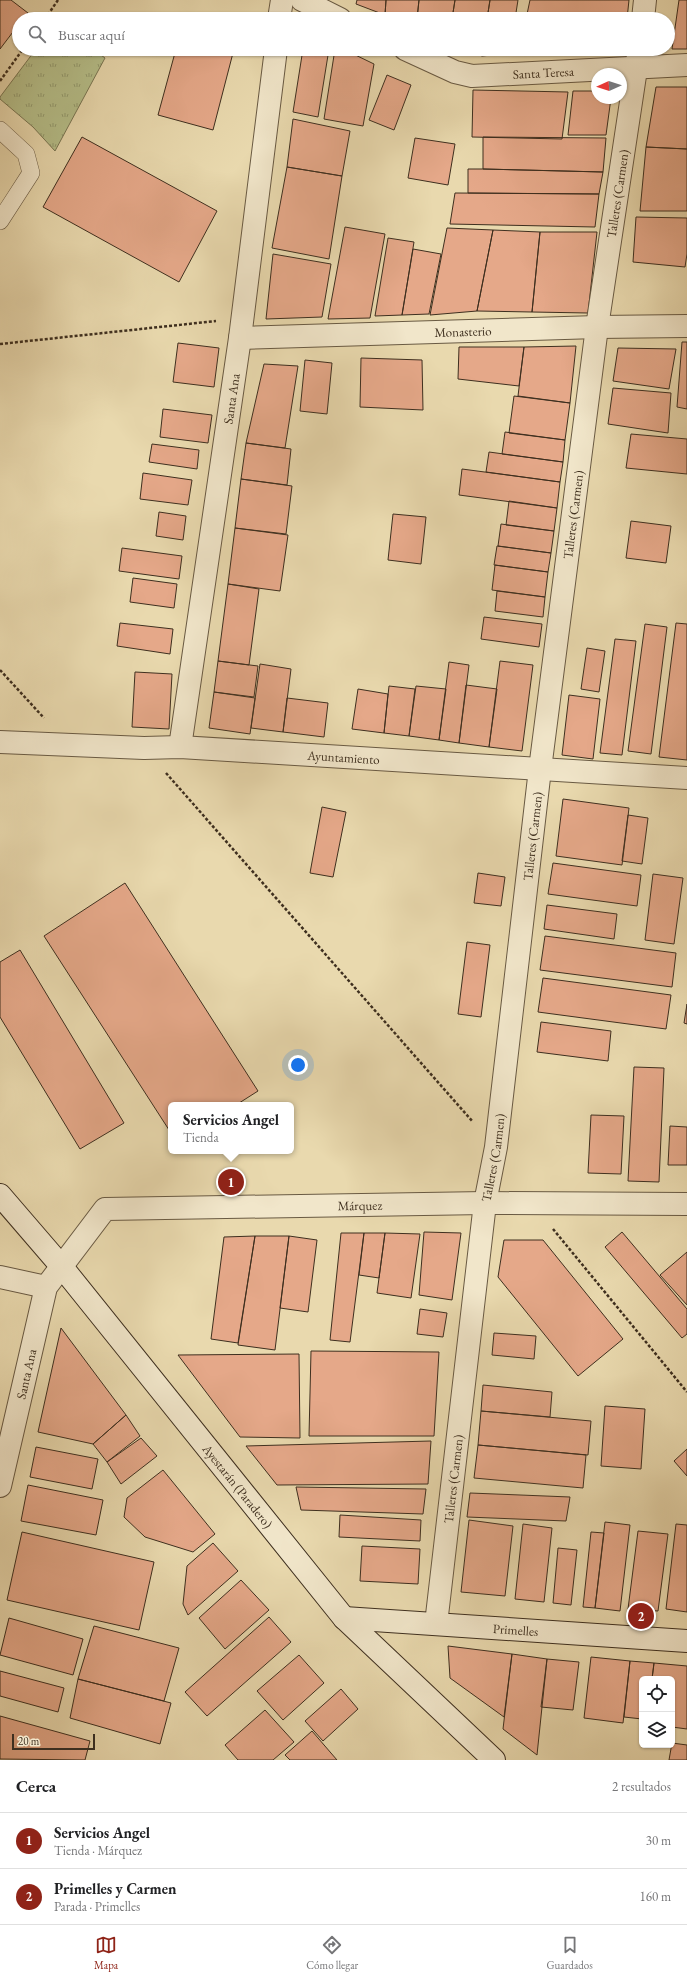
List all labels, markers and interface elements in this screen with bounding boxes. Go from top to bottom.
search box [12,12,675,56]
icon: search [26,23,48,45]
text: Buscar aquí [58,25,125,44]
street label: Santa Teresa [512,62,575,82]
north arrow [591,68,627,104]
street label: Talleres (Carmen) [602,148,632,239]
street label: Monasterio [434,322,492,341]
street label: Santa Ana [219,371,243,425]
street label: Talleres (Carmen) [559,469,587,560]
street label: Ayuntamiento [306,746,380,768]
street label: Talleres (Carmen) [519,791,546,881]
your location [288,1055,308,1075]
popup [168,1102,294,1154]
text: Servicios Angel [183,1110,279,1129]
street label: Talleres (Carmen) [477,1113,508,1203]
text: Tienda [183,1129,219,1146]
pin: 1 [218,1167,244,1197]
street label: Márquez [337,1196,382,1214]
street label: Santa Ana [12,1346,40,1401]
street label: Talleres (Carmen) [439,1434,466,1524]
street label: Ayestarán (Paradero) [198,1440,277,1531]
pin: 2 [628,1601,654,1631]
street label: Primelles [492,1620,539,1640]
map controls [639,1676,675,1748]
button: locate [639,1676,675,1712]
button: layers [639,1712,675,1748]
scale bar [12,1732,95,1751]
text: 20 m [18,1734,39,1748]
text: Cerca [16,1775,56,1797]
text: 2 resultados [612,1778,671,1795]
text: Servicios Angel [54,1823,150,1842]
text: 1 [26,1832,32,1849]
text: 30 m [646,1832,671,1849]
text: Tienda · Márquez [54,1842,142,1859]
text: Primelles y Carmen [54,1879,176,1898]
text: 2 [26,1888,32,1905]
text: 160 m [640,1888,671,1905]
text: Parada · Primelles [54,1898,140,1915]
tab: Mapa [94,1934,118,1972]
tab: Cómo llegar [306,1934,358,1972]
tab: Guardados [546,1934,593,1972]

